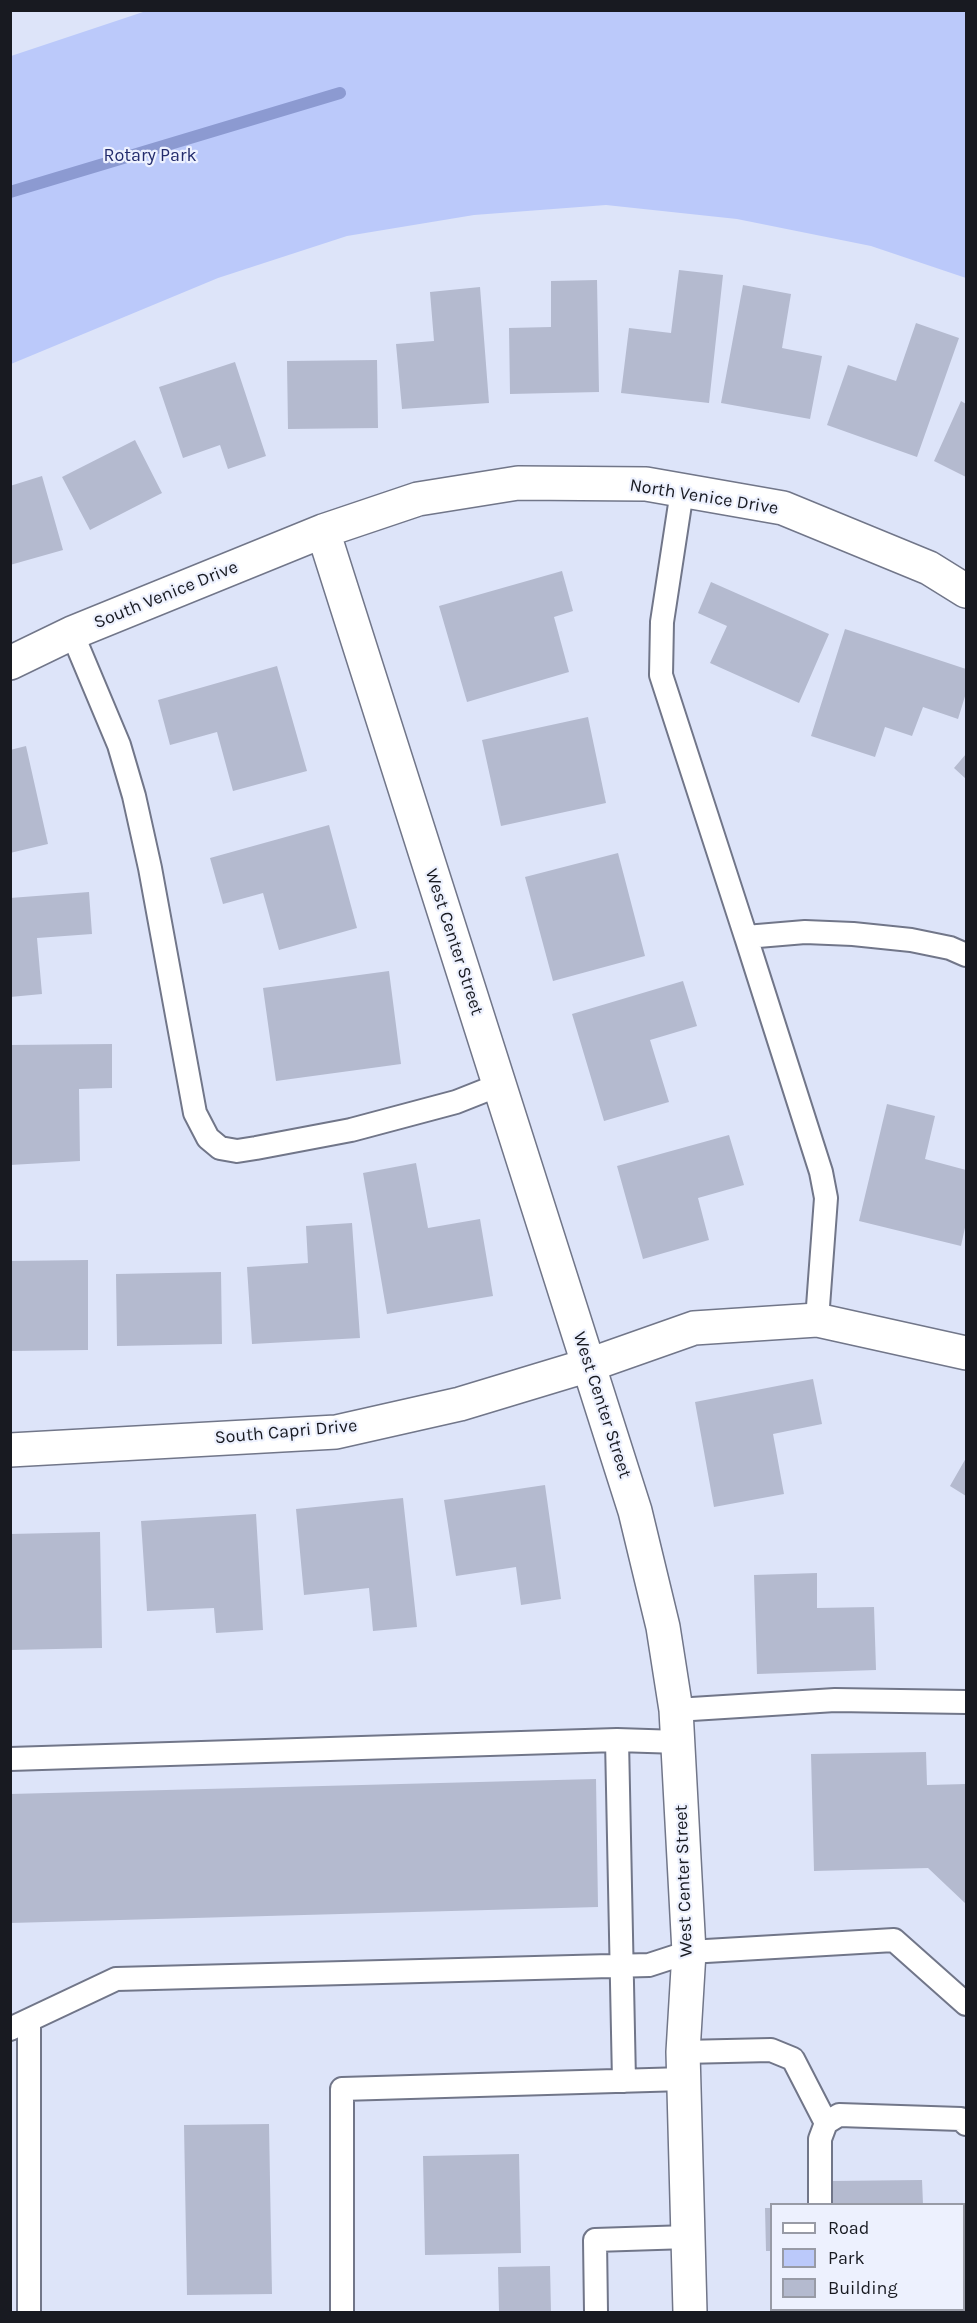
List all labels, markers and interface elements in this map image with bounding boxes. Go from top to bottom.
park label: Rotary Park [103,145,197,167]
street label: North Venice Drive [628,475,780,519]
street label: South Venice Drive [91,556,241,634]
street label: West Center Street [420,866,488,1018]
street label: West Center Street [568,1329,636,1481]
street label: South Capri Drive [214,1415,358,1449]
street label: West Center Street [671,1804,697,1958]
legend [770,2203,965,2311]
text: Road [828,2217,869,2239]
text: Park [828,2247,865,2269]
text: Building [828,2277,898,2299]

